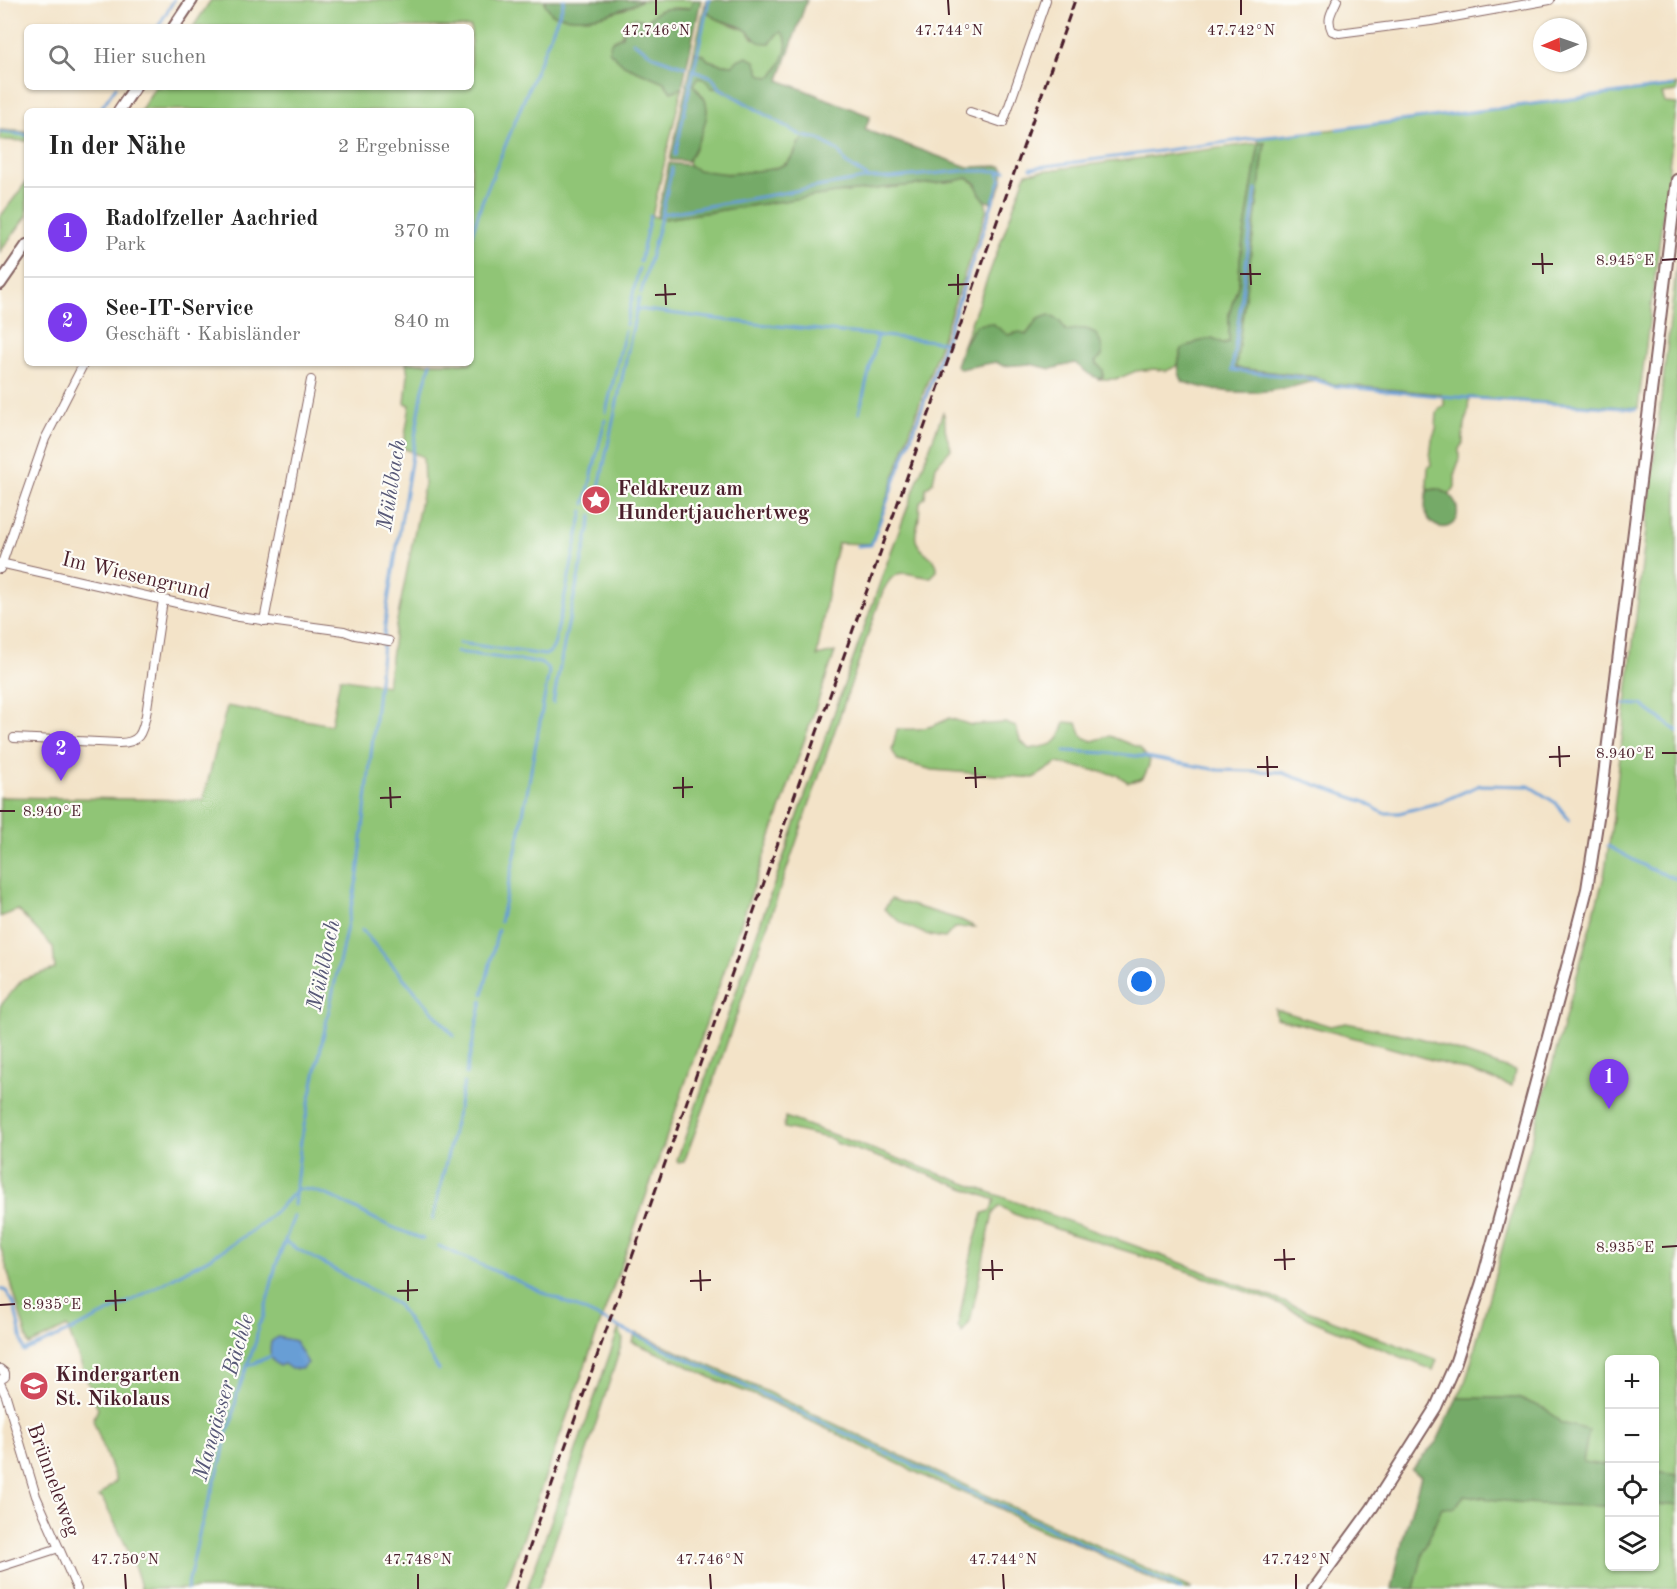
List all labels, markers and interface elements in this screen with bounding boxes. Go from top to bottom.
north arrow [1533,18,1587,72]
search box [24,24,474,90]
text: 47.746°N [622,24,690,39]
text: 47.744°N [915,24,983,39]
text: 47.742°N [1207,24,1275,39]
icon: search [45,41,78,74]
text: Hier suchen [93,46,206,68]
text: In der Nähe [48,134,186,160]
text: 2 Ergebnisse [338,137,450,157]
text: Radolfzeller Aachried [105,208,318,230]
text: 1 [62,222,73,242]
text: 370 m [394,222,450,242]
text: Park [105,235,146,255]
text: 8.945°E [1596,254,1654,269]
text: See-IT-Service [105,298,254,320]
text: 2 [62,312,73,332]
text: 840 m [394,312,450,332]
text: Geschäft · Kabisländer [105,325,300,345]
water label: Mühlbach [374,438,410,534]
place label: Feldkreuz am Hundertjauchertweg [617,479,810,524]
place icon: Feldkreuz am Hundertjauchertweg [580,484,612,516]
street label: Im Wiesengrund [60,549,212,604]
pin: 2 [42,732,80,781]
text: 8.940°E [1596,747,1654,762]
text: 8.940°E [23,805,81,820]
water label: Mühlbach [303,918,344,1014]
your location [1127,967,1156,996]
pin: 1 [1590,1060,1628,1109]
text: 8.935°E [1596,1241,1654,1256]
text: 8.935°E [23,1298,81,1313]
water label: Mangässer Bächle [189,1312,258,1484]
map controls [1605,1355,1659,1571]
button: + [1605,1355,1659,1409]
place label: Kindergarten St. Nikolaus [55,1365,180,1410]
school or university icon: Kindergarten St. Nikolaus [18,1370,50,1402]
button: − [1605,1409,1659,1463]
street label: Brünneleweg [22,1421,83,1540]
button: locate [1605,1463,1659,1517]
button: layers [1605,1517,1659,1571]
text: 47.750°N [91,1553,159,1568]
text: 47.748°N [384,1553,452,1568]
text: 47.746°N [676,1553,744,1568]
text: 47.744°N [969,1553,1037,1568]
text: 47.742°N [1262,1553,1330,1568]

